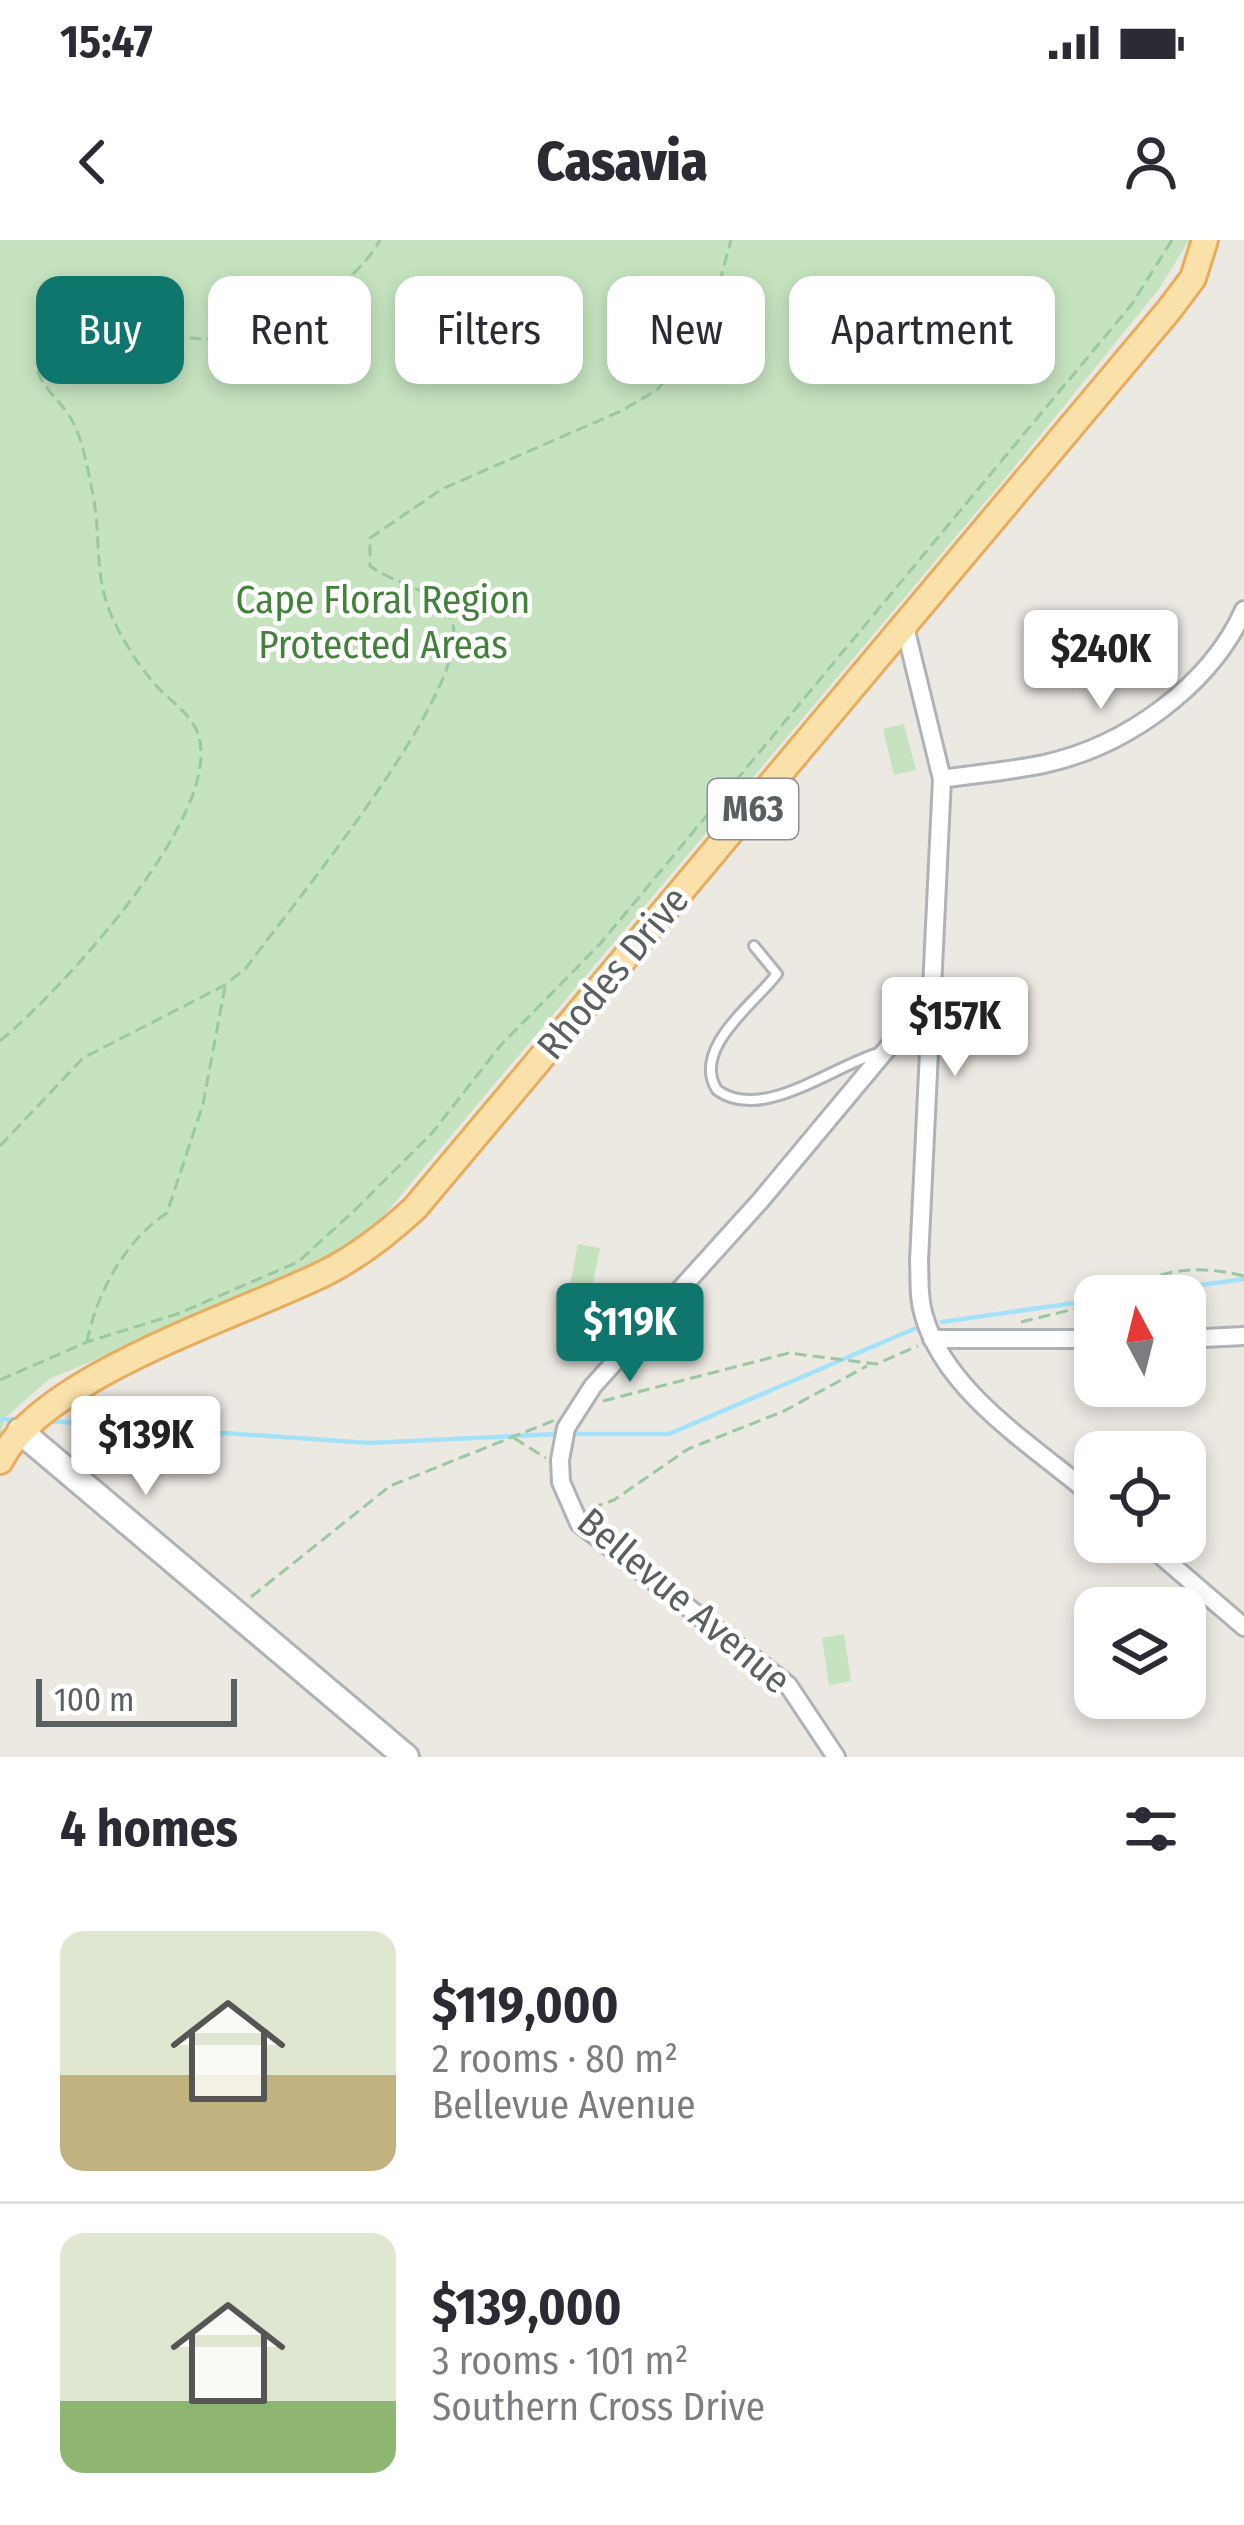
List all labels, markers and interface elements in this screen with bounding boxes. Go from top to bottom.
text: 15:47 [60,15,153,69]
icon: back [60,129,126,195]
icon: person [1118,129,1184,195]
text: Casavia [536,130,708,194]
chip: Buy [36,276,184,384]
chip: Rent [208,276,371,384]
chip: Filters [395,276,583,384]
chip: New [607,276,765,384]
chip: Apartment [789,276,1055,384]
park label: Cape Floral Region Protected Areas [236,577,530,668]
pin: $240K [1017,610,1185,712]
text: $240K [1051,626,1151,672]
road number: M63 [708,779,798,839]
street label: Rhodes Drive [528,877,698,1069]
pin: $157K [871,977,1039,1079]
text: $157K [909,993,1001,1039]
north arrow [1074,1275,1206,1407]
map controls [1074,1275,1206,1719]
pin: $119K [546,1283,714,1385]
text: $119K [583,1299,677,1345]
pin: $139K [62,1396,230,1498]
text: $139K [98,1412,194,1458]
button: locate [1074,1431,1206,1563]
street label: Bellevue Avenue [568,1499,800,1703]
button: layers [1074,1587,1206,1719]
scale bar [36,1673,237,1726]
text: 100 m [54,1680,134,1720]
icon: filters [1118,1796,1184,1862]
text: 4 homes [60,1798,238,1860]
text: $119,000 [432,1974,619,2036]
icon: home [156,1979,300,2123]
text: 2 rooms · 80 m² [432,2036,678,2082]
text: Bellevue Avenue [432,2082,695,2128]
text: $139,000 [432,2276,622,2338]
icon: home [156,2281,300,2425]
text: 3 rooms · 101 m² [432,2338,688,2384]
text: Southern Cross Drive [432,2384,765,2430]

